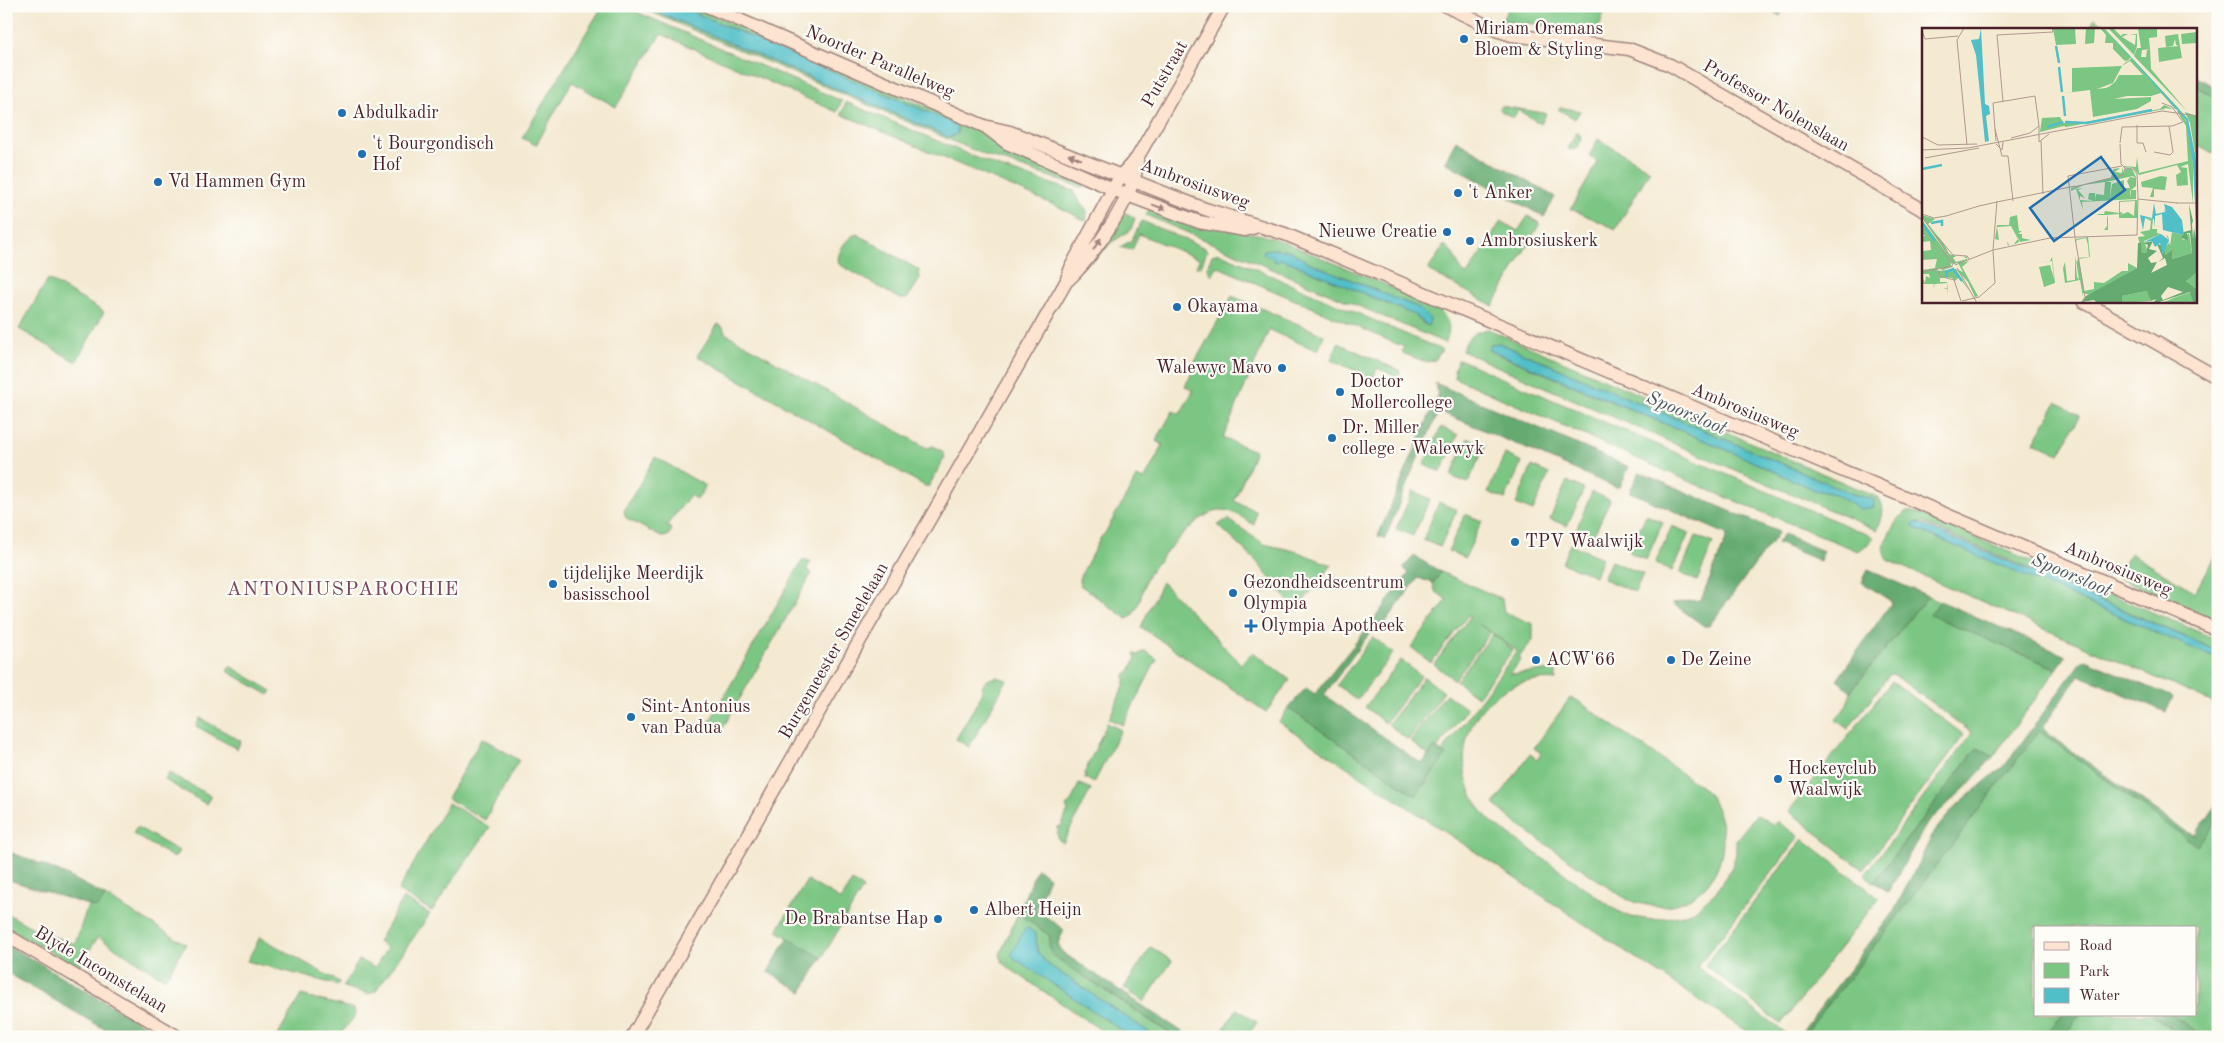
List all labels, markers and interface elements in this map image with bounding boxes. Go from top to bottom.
place label: Miriam Oremans Bloem & Styling [1474,20,1604,59]
street label: Noorder Parallelweg [803,22,957,102]
inset map [1922,28,2196,302]
marker: Miriam Oremans Bloem & Styling [1458,33,1470,45]
street label: Putstraat [1139,38,1191,110]
street label: Professor Nolenslaan [1700,57,1852,155]
place label: Abdulkadir [352,104,439,122]
marker: Abdulkadir [336,107,348,119]
place label: 't Bourgondisch Hof [372,135,494,174]
marker: 't Bourgondisch Hof [356,148,368,160]
one-way arrow [1068,153,1082,161]
street label: Ambrosiusweg [1138,156,1252,212]
place label: Vd Hammen Gym [168,173,306,191]
marker: Vd Hammen Gym [152,176,164,188]
place label: 't Anker [1468,184,1533,202]
marker: 't Anker [1452,187,1464,199]
one-way arrow [1152,203,1167,211]
place label: Nieuwe Creatie [1318,223,1437,241]
marker: Nieuwe Creatie [1441,226,1453,238]
place label: Ambrosiuskerk [1480,232,1598,250]
marker: Ambrosiuskerk [1464,235,1476,247]
one-way arrow [1092,238,1101,251]
place label: Okayama [1187,298,1259,316]
marker: Okayama [1171,301,1183,313]
place label: Walewyc Mavo [1156,359,1272,377]
marker: Walewyc Mavo [1276,362,1288,374]
place label: Doctor Mollercollege [1350,373,1452,412]
street label: Ambrosiusweg [1689,380,1802,442]
marker: Doctor Mollercollege [1334,386,1346,398]
water label: Spoorsloot [1643,389,1730,440]
place label: Dr. Miller college - Walewyk [1342,419,1484,458]
marker: Dr. Miller college - Walewyk [1326,432,1338,444]
place label: TPV Waalwijk [1525,533,1643,551]
marker: TPV Waalwijk [1509,536,1521,548]
street label: Ambrosiusweg [2062,538,2175,600]
water label: Spoorsloot [2028,551,2115,602]
street label: Burgemeester Smeelelaan [776,559,892,742]
place label: tijdelijke Meerdijk basisschool [563,565,704,604]
place label: Gezondheidscentrum Olympia [1243,574,1404,613]
marker: tijdelijke Meerdijk basisschool [547,578,559,590]
district label: ANTONIUSPAROCHIE [227,580,459,600]
marker: Gezondheidscentrum Olympia [1227,587,1239,599]
place label: Olympia Apotheek [1261,617,1404,635]
marker: Olympia Apotheek [1245,620,1257,632]
place label: ACW'66 [1546,651,1615,669]
place label: De Zeine [1681,651,1751,669]
marker: ACW'66 [1530,654,1542,666]
marker: De Zeine [1665,654,1677,666]
place label: Sint-Antonius van Padua [641,698,751,737]
marker: Sint-Antonius van Padua [625,711,637,723]
place label: Hockeyclub Waalwijk [1788,760,1877,799]
marker: Hockeyclub Waalwijk [1772,773,1784,785]
place label: Albert Heijn [984,901,1082,919]
marker: Albert Heijn [968,904,980,916]
place label: De Brabantse Hap [784,910,928,928]
marker: De Brabantse Hap [932,913,944,925]
street label: Blyde Incomstelaan [32,923,171,1017]
legend [2034,926,2196,1016]
text: Road [2079,939,2113,954]
text: Park [2079,965,2110,980]
text: Water [2079,989,2120,1004]

